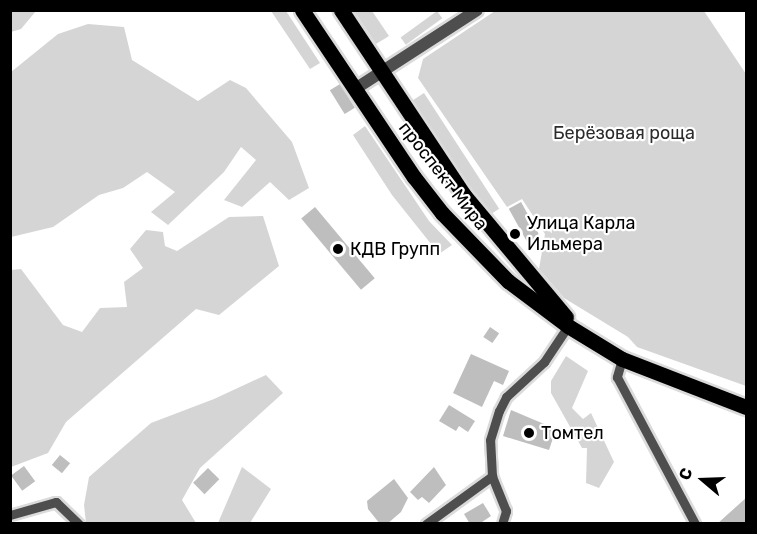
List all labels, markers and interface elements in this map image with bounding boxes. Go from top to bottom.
street label: проспект Мира [394,118,492,234]
park label: Берёзовая роща [553,122,695,144]
place label: Улица Карла Ильмера [527,213,635,256]
marker: Улица Карла Ильмера [508,227,522,241]
place label: КДВ Групп [350,238,440,260]
marker: КДВ Групп [331,242,345,256]
place label: Томтел [541,422,604,444]
marker: Томтел [522,426,536,440]
north arrow [673,450,733,510]
text: С [675,466,696,482]

